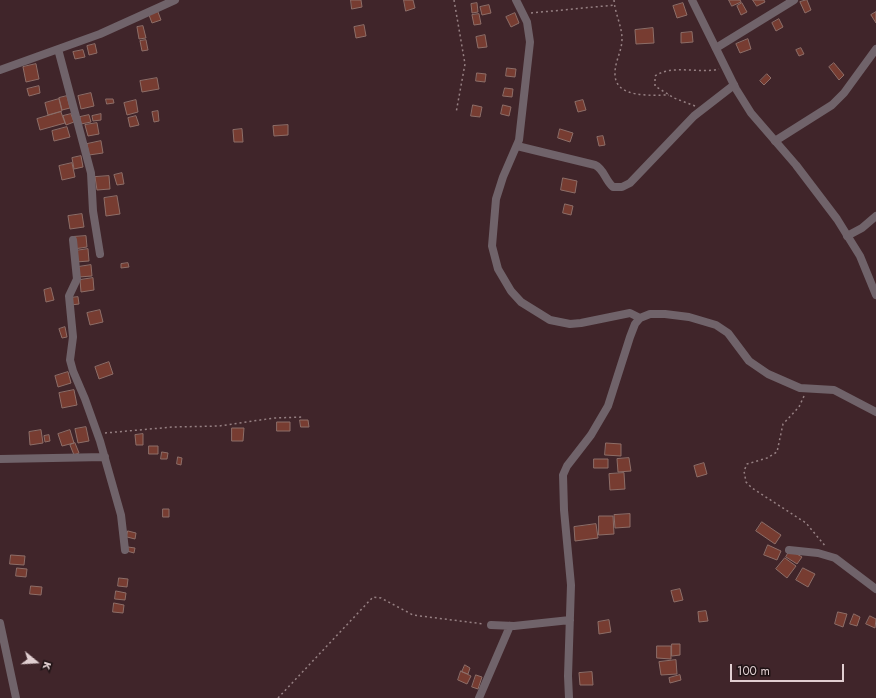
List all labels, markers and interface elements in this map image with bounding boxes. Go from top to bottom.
north arrow [16,642,56,682]
scale bar [732,656,846,682]
text: K [39,660,56,672]
text: 100 m [737,662,770,680]

